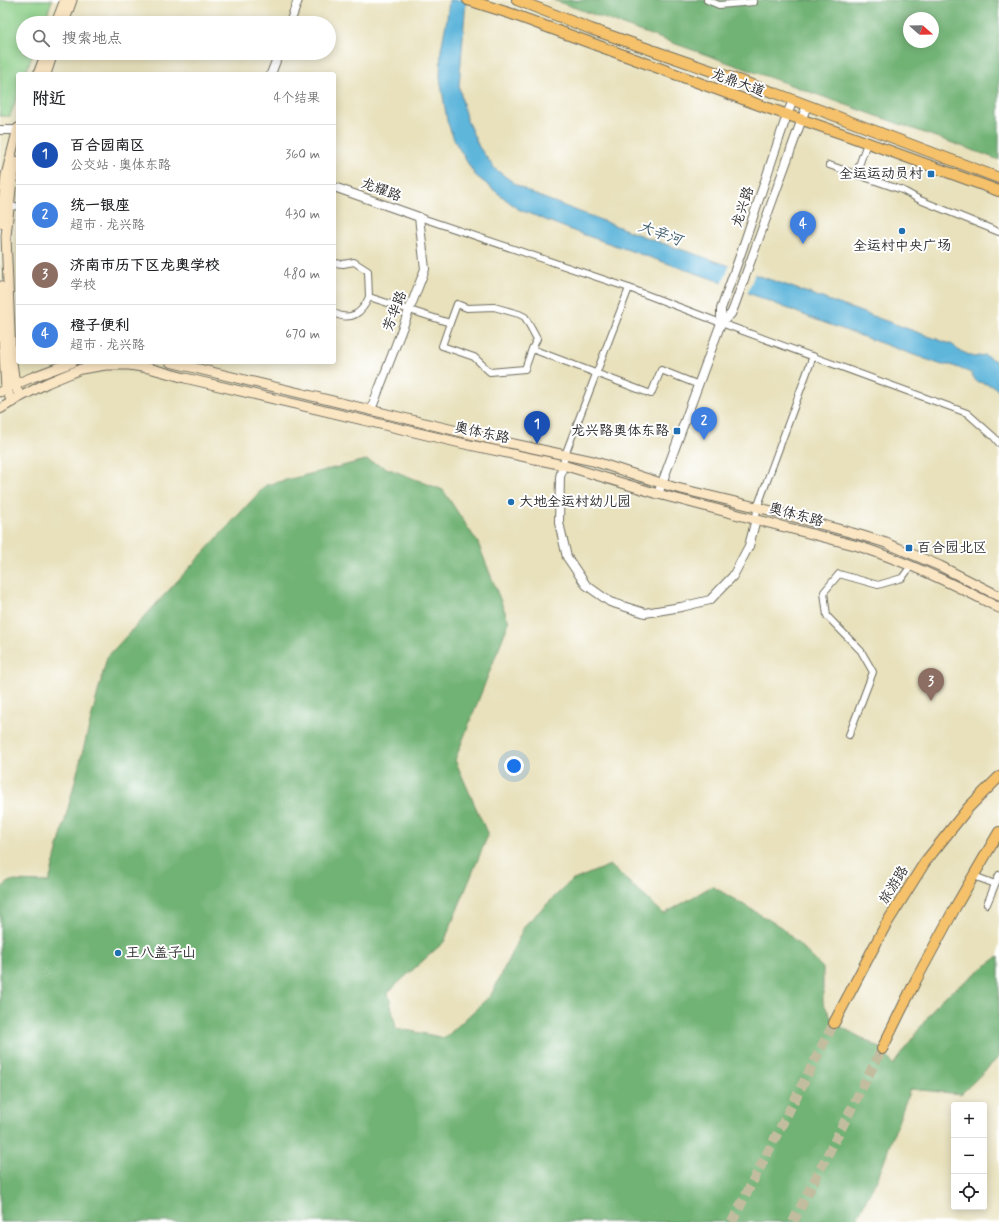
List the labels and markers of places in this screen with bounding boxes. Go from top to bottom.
place label: 全运运动员村 [839,165,923,183]
marker: 全运运动员村 [926,169,936,179]
pin: 4 [790,211,816,244]
marker: 全运村中央广场 [897,226,907,236]
place label: 全运村中央广场 [853,237,951,255]
pin: 2 [691,407,717,440]
pin: 1 [524,411,550,444]
place label: 龙兴路奥体东路 [571,422,669,440]
marker: 龙兴路奥体东路 [672,426,682,436]
place label: 大地全运村幼儿园 [519,493,631,511]
marker: 大地全运村幼儿园 [506,497,516,507]
place label: 百合园北区 [917,539,987,557]
marker: 百合园北区 [904,543,914,553]
pin: 3 [918,668,944,701]
place label: 王八盖子山 [126,944,196,962]
marker: 王八盖子山 [113,948,123,958]

